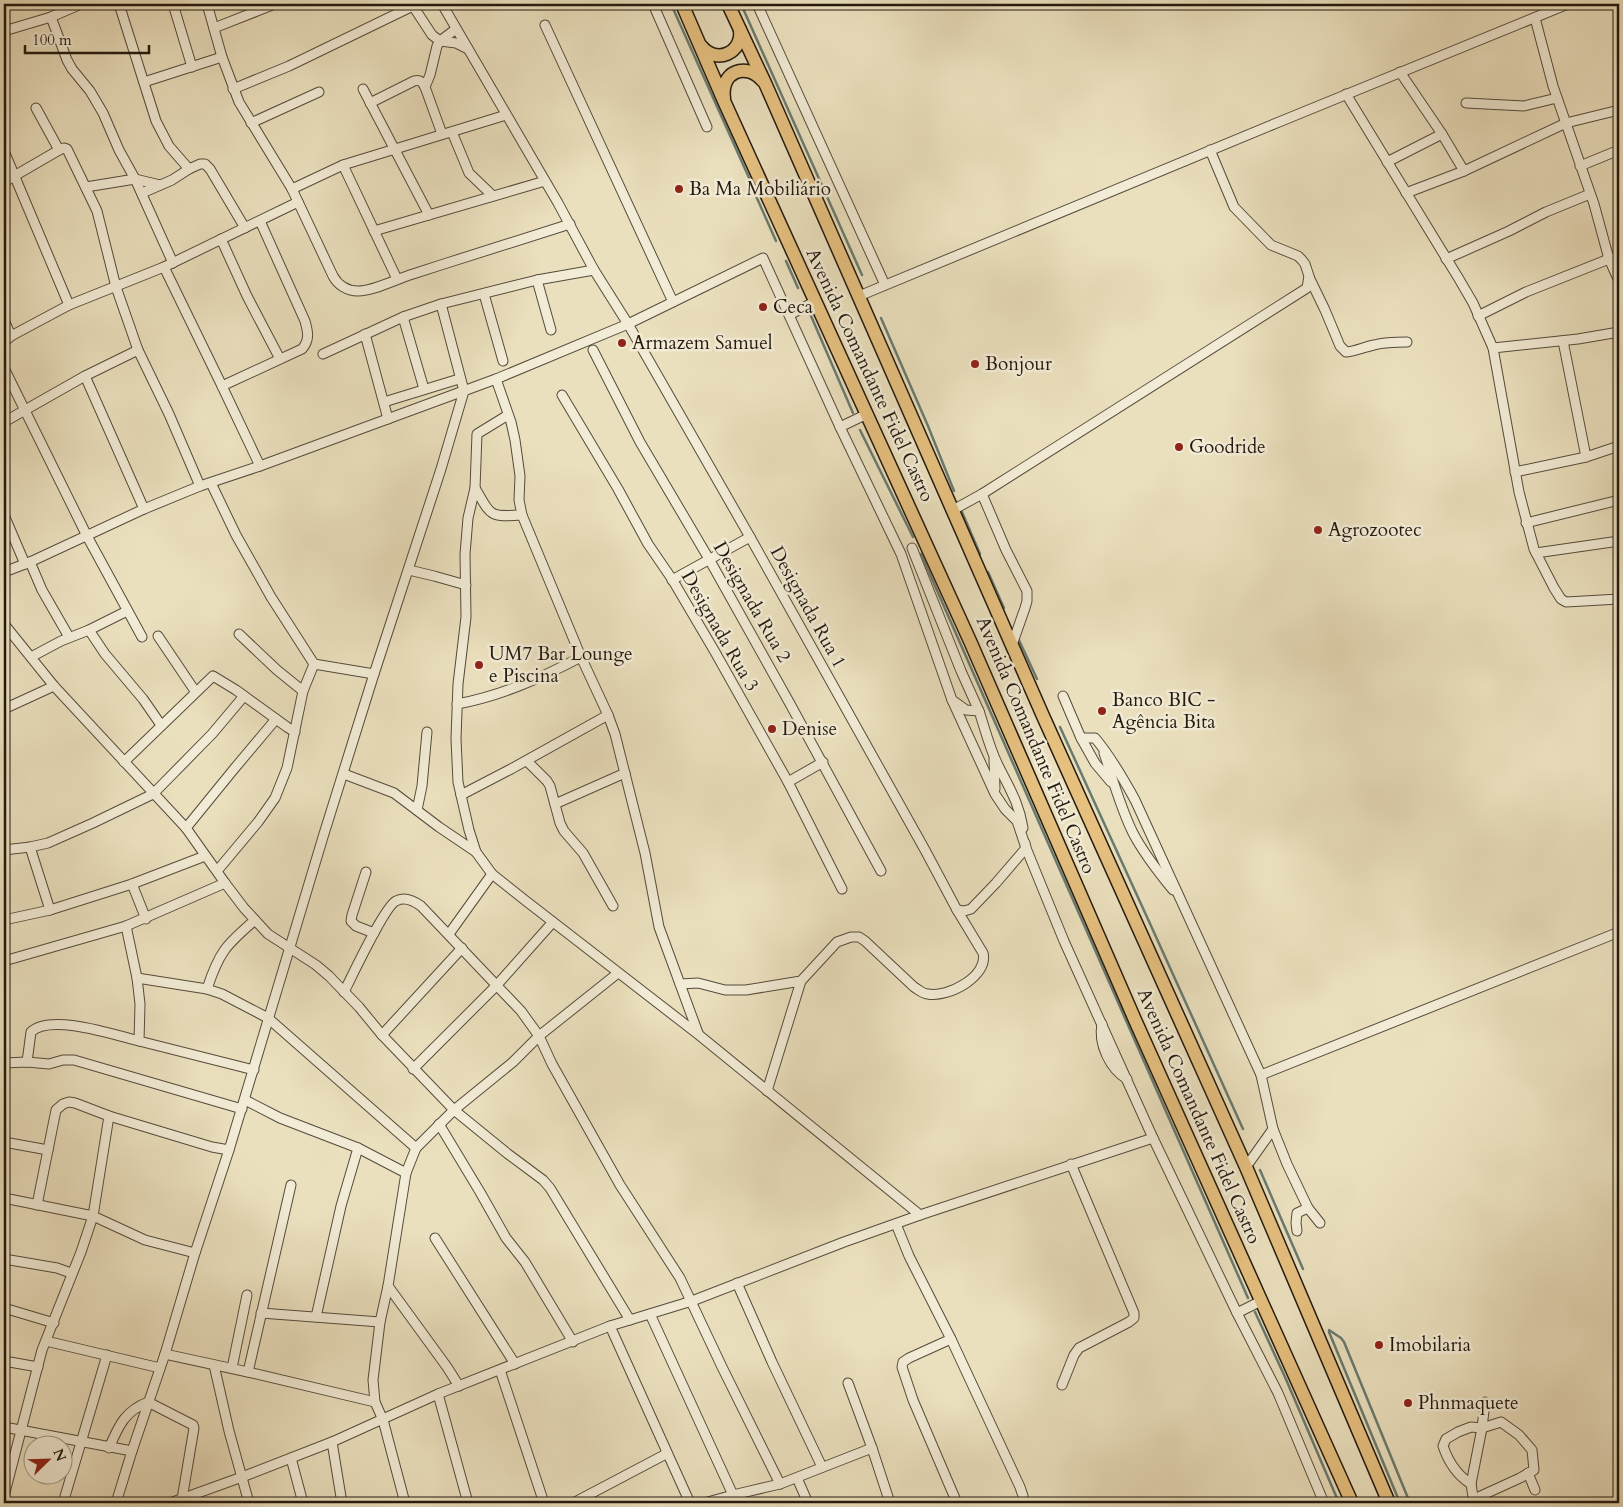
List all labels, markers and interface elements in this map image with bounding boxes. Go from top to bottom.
scale bar [25,22,149,54]
text: 100 m [32,30,72,50]
place label: Ba Ma Mobiliário [689,176,831,202]
marker: Ba Ma Mobiliário [673,183,685,195]
street label: Avenida Comandante Fidel Castro [800,244,940,506]
place label: Ceca [773,294,813,320]
marker: Ceca [757,301,769,313]
place label: Armazem Samuel [632,330,773,356]
marker: Armazem Samuel [616,337,628,349]
place label: Bonjour [985,351,1052,377]
marker: Bonjour [969,358,981,370]
place label: Goodride [1189,434,1266,460]
marker: Goodride [1173,441,1185,453]
place label: Agrozootec [1328,517,1422,543]
marker: Agrozootec [1312,524,1324,536]
street label: Designada Rua 2 [707,537,797,667]
street label: Designada Rua 1 [764,541,852,673]
street label: Designada Rua 3 [675,566,765,696]
street label: Avenida Comandante Fidel Castro [970,612,1102,878]
place label: UM7 Bar Lounge e Piscina [489,641,633,689]
marker: UM7 Bar Lounge e Piscina [473,659,485,671]
place label: Banco BIC - Agência Bita [1112,687,1215,735]
marker: Banco BIC - Agência Bita [1096,705,1108,717]
place label: Denise [782,716,837,742]
marker: Denise [766,723,778,735]
street label: Avenida Comandante Fidel Castro [1131,984,1267,1248]
place label: Imobilaria [1389,1332,1471,1358]
marker: Imobilaria [1373,1339,1385,1351]
place label: Phnmaquete [1418,1390,1519,1416]
marker: Phnmaquete [1402,1397,1414,1409]
north arrow [22,1434,72,1484]
text: N [48,1446,71,1464]

